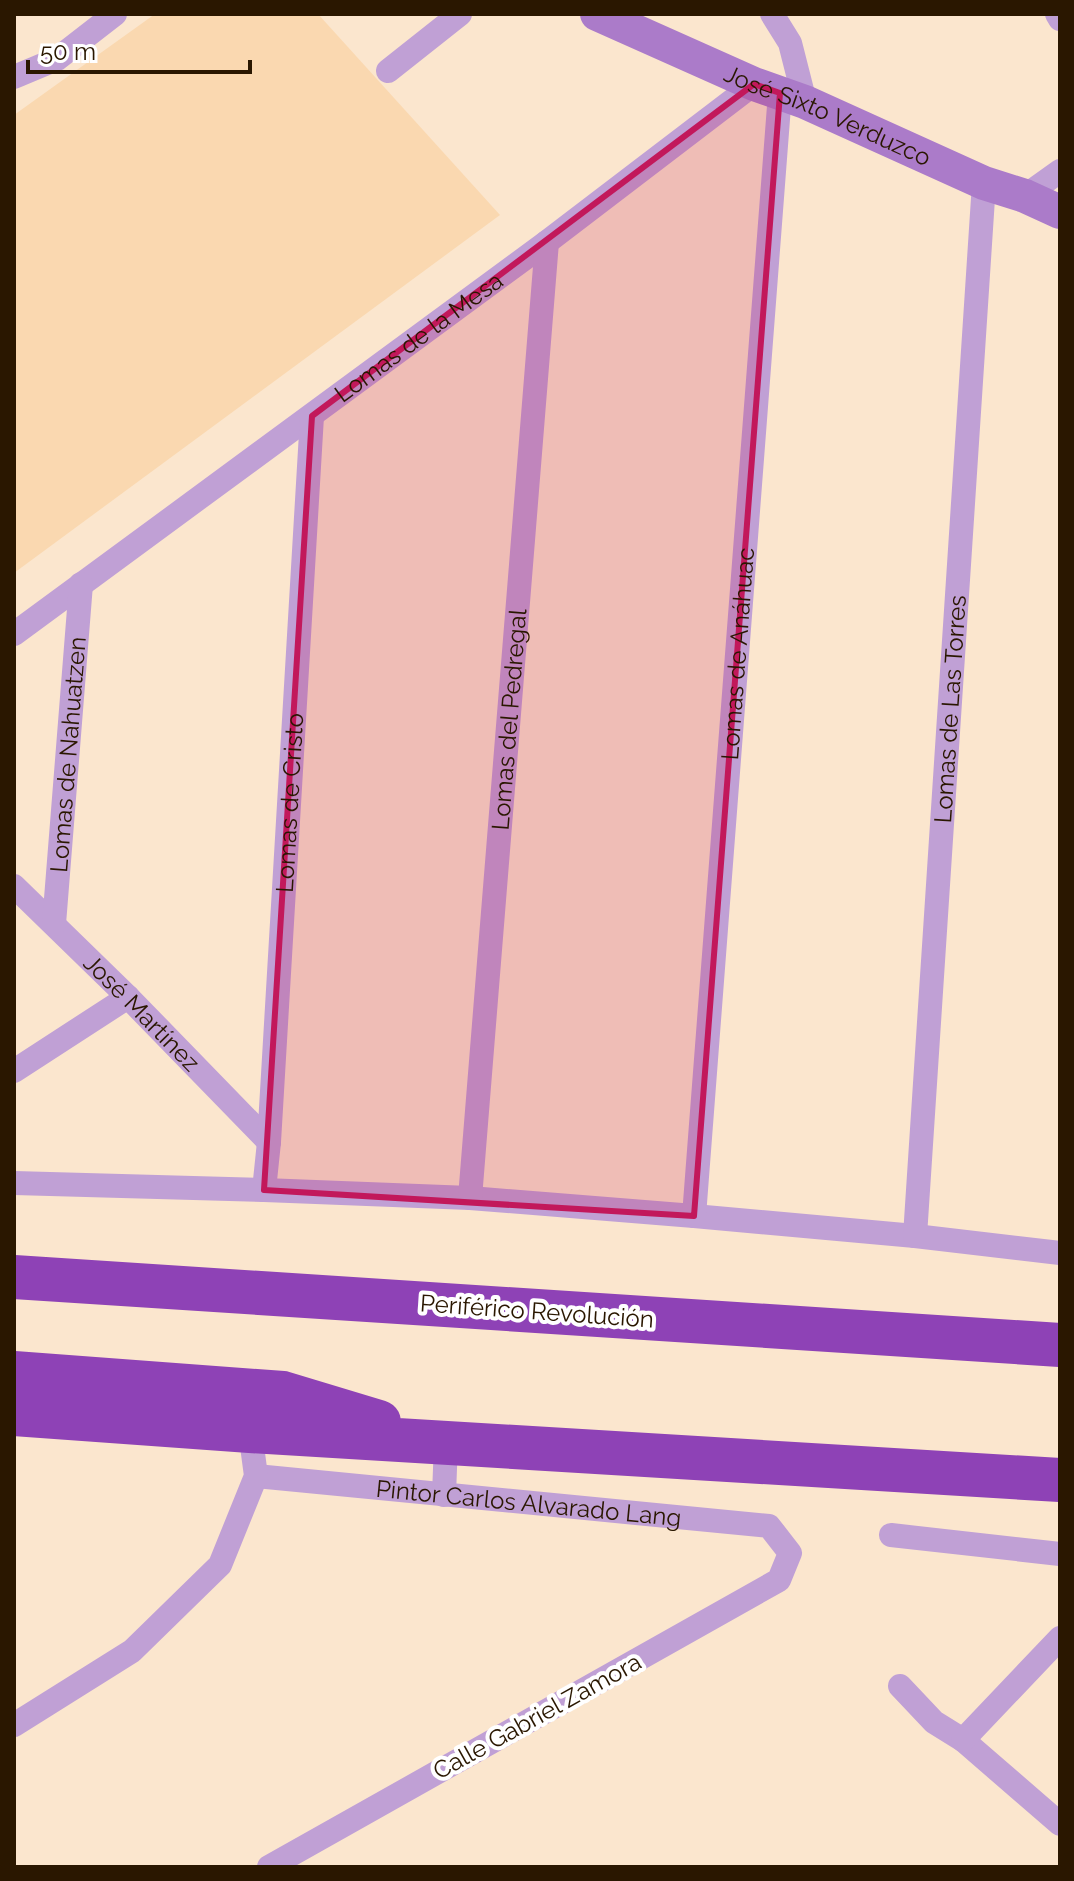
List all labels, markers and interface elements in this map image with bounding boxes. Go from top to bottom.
scale bar [28,24,250,74]
text: 50 m [40,37,96,66]
street label: José Sixto Verduzco [720,58,936,172]
street label: Lomas de la Mesa [329,265,508,408]
street label: Lomas de Anáhuac [714,546,760,761]
street label: Lomas de Las Torres [928,594,971,824]
street label: Lomas del Pedregal [485,607,532,831]
street label: Lomas de Nahuatzen [44,636,91,874]
street label: Lomas de Cristo [269,712,309,894]
street label: José Martínez [78,948,206,1077]
street label: Periférico Revolución [419,1288,655,1334]
street label: Pintor Carlos Alvarado Lang [375,1473,683,1532]
street label: Calle Gabriel Zamora [428,1647,646,1785]

